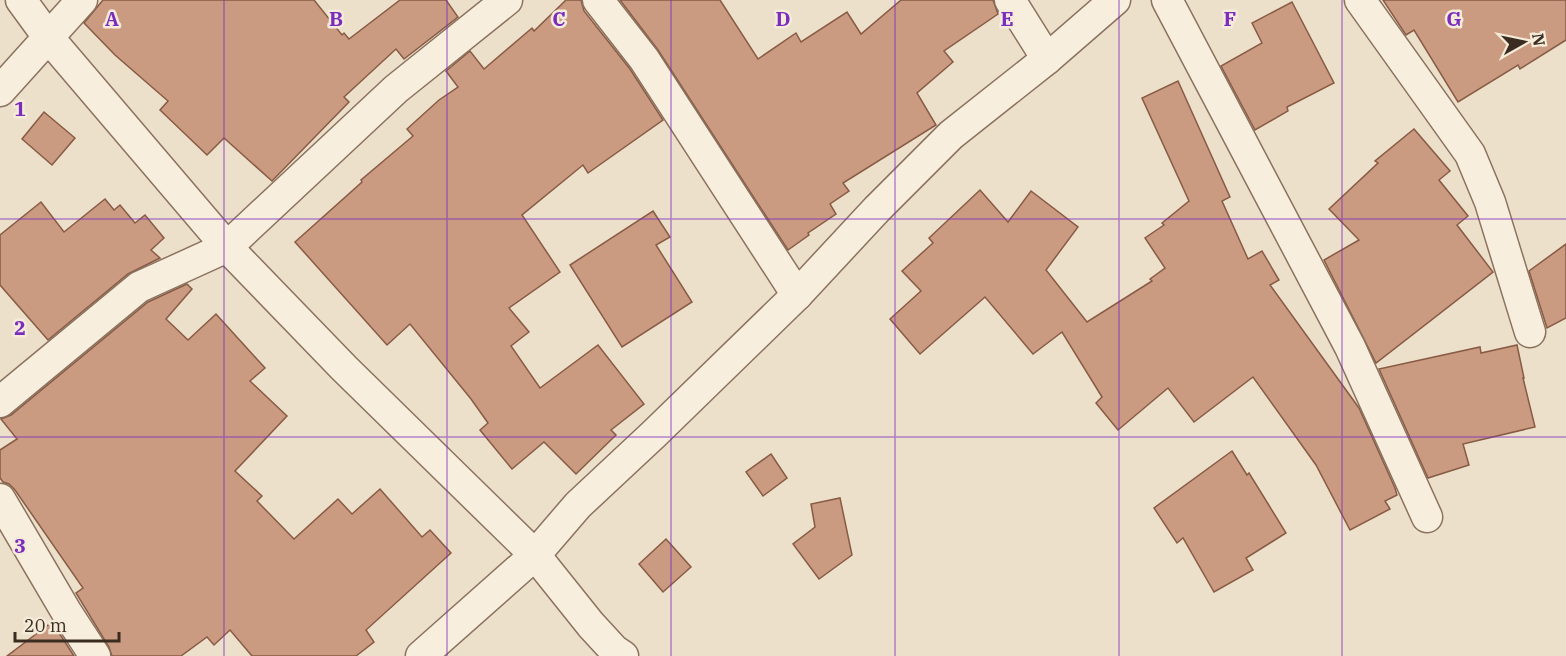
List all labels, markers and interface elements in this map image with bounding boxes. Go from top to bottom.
text: A [105,5,119,32]
text: B [329,5,343,32]
text: C [552,5,566,32]
text: D [775,5,791,32]
text: E [1000,5,1014,32]
text: F [1224,5,1236,32]
text: G [1446,5,1462,32]
north arrow [1494,12,1554,72]
text: N [1528,32,1550,47]
text: 1 [14,95,26,122]
text: 2 [14,314,26,341]
text: 3 [14,532,26,559]
scale bar [15,605,118,643]
text: 20 m [24,614,67,637]

